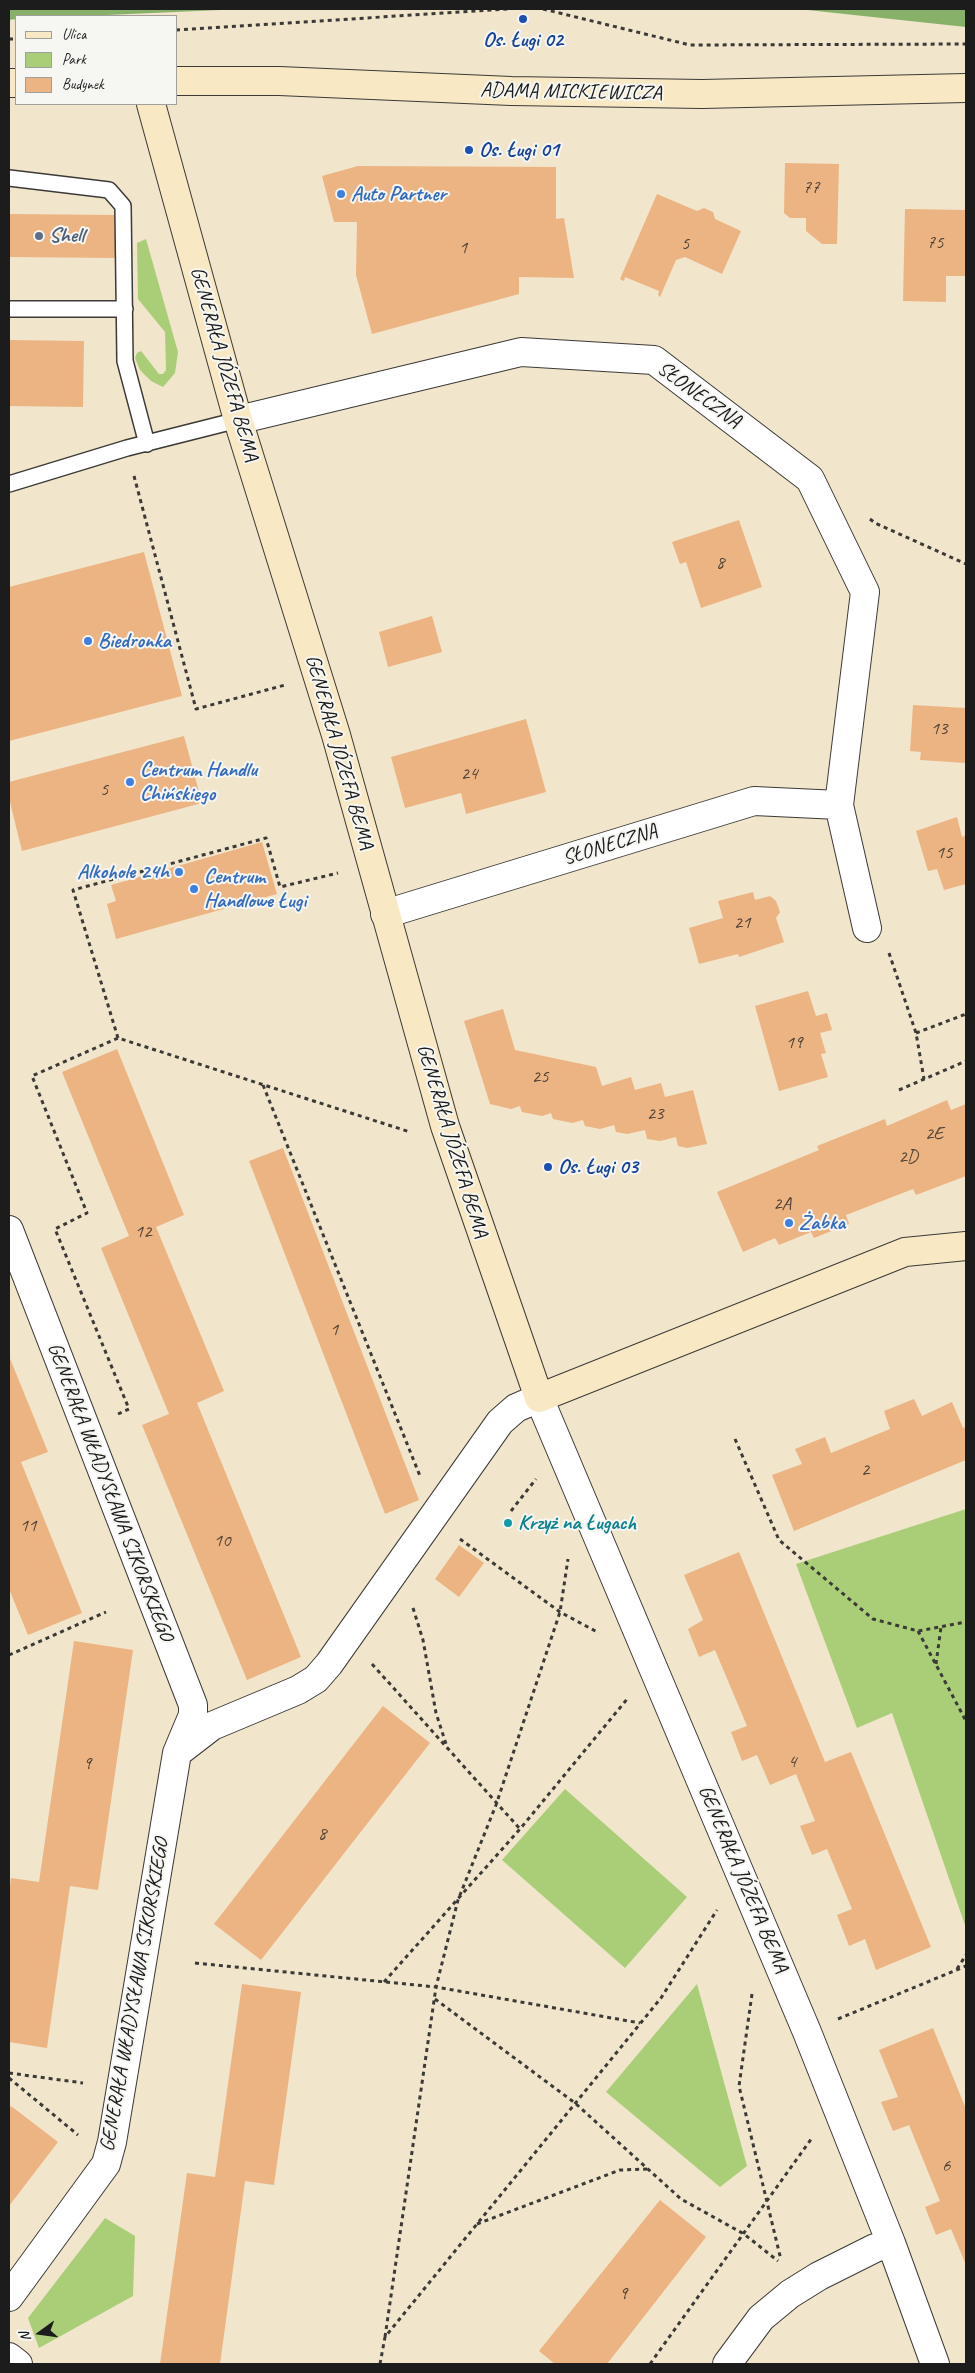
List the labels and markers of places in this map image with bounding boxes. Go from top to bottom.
marker: Os. Ługi 02 [517,13,529,25]
place label: Os. Ługi 02 [483,27,563,53]
place label: Os. Ługi 01 [479,137,559,163]
marker: Os. Ługi 01 [463,144,475,156]
place label: Auto Partner [351,181,446,207]
marker: Auto Partner [335,188,347,200]
place label: Shell [49,223,84,249]
marker: Shell [33,230,45,242]
place label: Biedronka [98,628,171,654]
marker: Biedronka [82,635,94,647]
place label: Centrum Handlu Chińskiego [140,757,257,807]
marker: Centrum Handlu Chińskiego [124,776,136,788]
place label: Alkohole 24h [77,859,169,885]
place label: Centrum Handlowe Ługi [204,864,306,914]
marker: Alkohole 24h [173,866,185,878]
marker: Centrum Handlowe Ługi [188,883,200,895]
place label: Os. Ługi 03 [558,1154,638,1180]
marker: Os. Ługi 03 [542,1161,554,1173]
place label: Żabka [799,1210,845,1236]
marker: Żabka [783,1217,795,1229]
place label: Krzyż na Ługach [518,1510,636,1536]
marker: Krzyż na Ługach [502,1517,514,1529]

